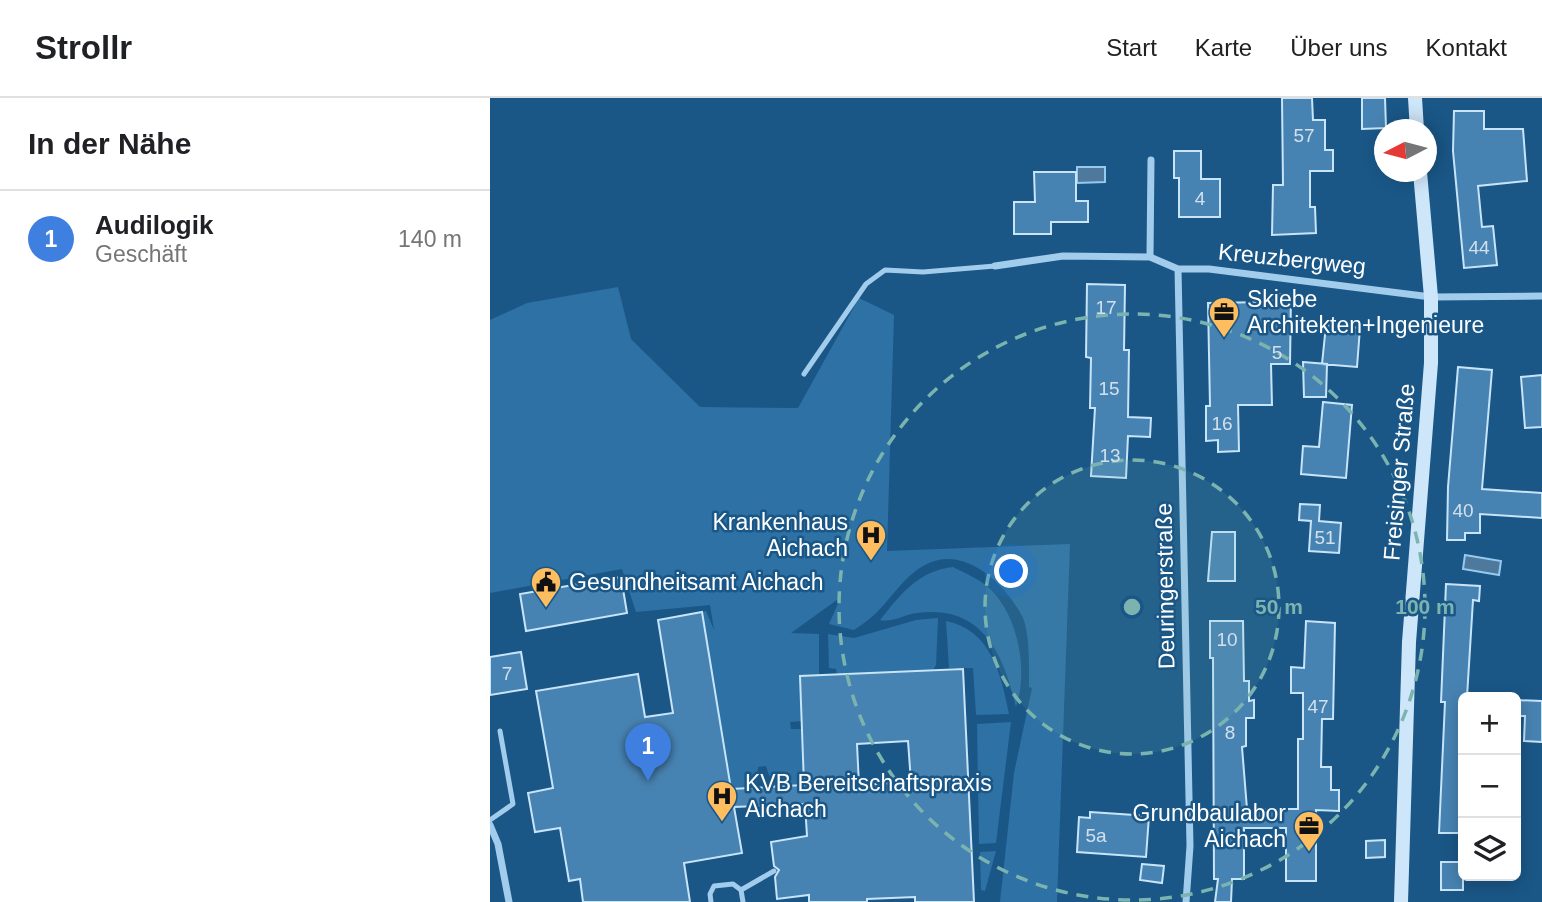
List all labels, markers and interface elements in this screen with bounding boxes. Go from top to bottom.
text: Strollr [35,29,132,66]
text: Start [1106,34,1157,61]
text: Karte [1195,34,1252,61]
text: Über uns [1290,34,1388,61]
text: Kontakt [1426,34,1507,61]
north arrow [1374,119,1437,182]
house number: 57 [1293,125,1315,146]
text: In der Nähe [28,127,191,160]
house number: 4 [1195,188,1206,209]
text: Audilogik [95,210,213,240]
text: 1 [45,226,57,252]
text: 140 m [398,226,462,252]
house number: 44 [1468,237,1490,258]
street label: Kreuzbergweg [1217,238,1367,280]
text: Geschäft [95,241,187,267]
place label: Skiebe Architekten+Ingenieure [1247,286,1484,338]
office icon: Skiebe Architekten+Ingenieure [1207,295,1241,339]
house number: 17 [1095,297,1117,318]
house number: 5 [1272,342,1282,363]
house number: 15 [1098,378,1120,399]
street label: Freisinger Straße [1378,382,1420,562]
house number: 16 [1211,413,1233,434]
house number: 13 [1099,445,1121,466]
house number: 40 [1452,500,1474,521]
street label: Deuringerstraße [1151,503,1179,669]
place label: Krankenhaus Aichach [712,509,848,561]
hospital icon: Krankenhaus Aichach [854,518,888,562]
house number: 51 [1314,527,1336,548]
your location [994,554,1028,588]
public building icon: Gesundheitsamt Aichach [529,565,563,609]
place label: Gesundheitsamt Aichach [569,569,823,595]
centre of rings [1120,595,1144,619]
text: 50 m [1255,595,1303,618]
text: 100 m [1395,595,1455,618]
house number: 10 [1216,629,1238,650]
house number: 7 [502,663,512,684]
map controls [1458,692,1521,881]
button: + [1458,692,1521,755]
house number: 47 [1307,696,1329,717]
house number: 8 [1225,722,1235,743]
pin: 1 [625,723,671,781]
button: − [1458,755,1521,818]
place label: KVB Bereitschaftspraxis Aichach [745,770,992,822]
hospital icon: KVB Bereitschaftspraxis Aichach [705,779,739,823]
place label: Grundbaulabor Aichach [1133,800,1286,852]
office icon: Grundbaulabor Aichach [1292,809,1326,853]
button: layers [1458,818,1521,881]
house number: 5a [1085,825,1107,846]

